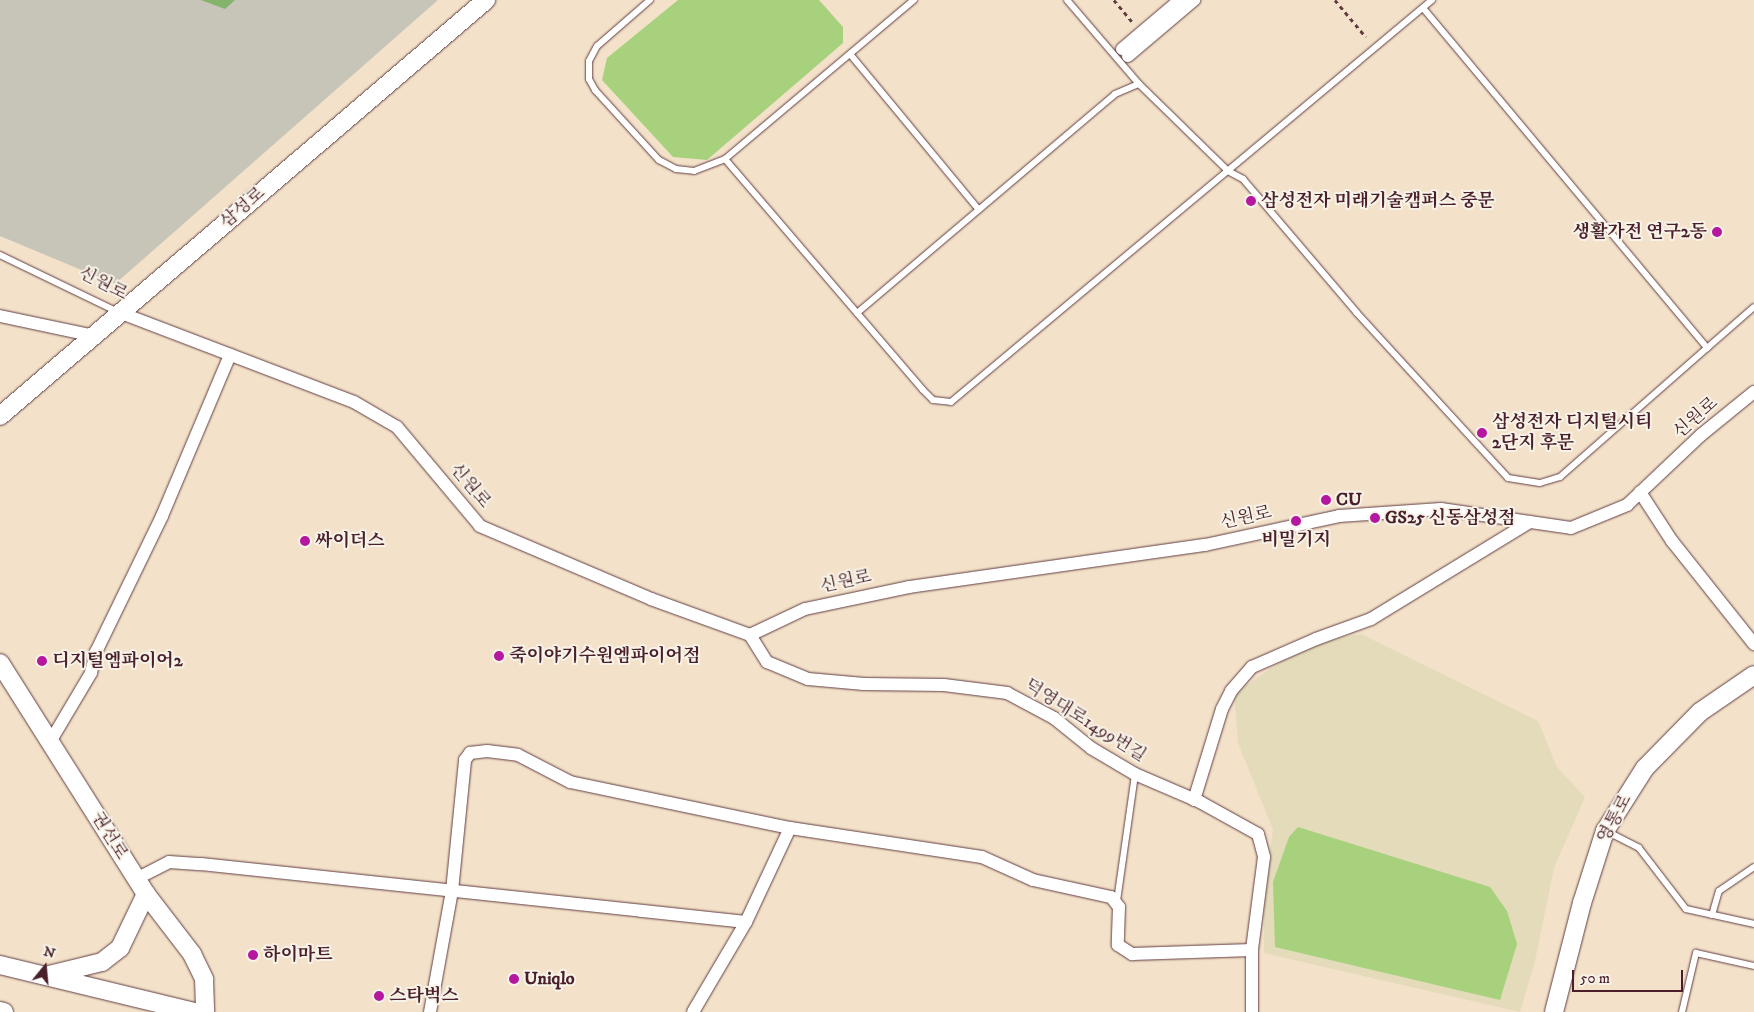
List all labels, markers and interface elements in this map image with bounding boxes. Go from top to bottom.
street label: 삼성로 [216,183,270,233]
place label: 삼성전자 미래기술캠퍼스 중문 [1261,190,1495,212]
marker: 삼성전자 미래기술캠퍼스 중문 [1245,195,1257,207]
place label: 생활가전 연구2동 [1573,221,1707,243]
marker: 생활가전 연구2동 [1711,226,1723,238]
street label: 신원로 [75,263,131,305]
street label: 신원로 [1669,393,1723,443]
place label: 삼성전자 디지털시티 2단지 후문 [1492,412,1652,454]
marker: 삼성전자 디지털시티 2단지 후문 [1476,427,1488,439]
street label: 신원로 [445,459,495,513]
place label: CU [1336,489,1362,511]
marker: CU [1320,494,1332,506]
street label: 신원로 [1218,502,1274,534]
place label: GS25 신동삼성점 [1385,507,1516,529]
marker: GS25 신동삼성점 [1369,512,1381,524]
marker: 비밀기지 [1290,515,1302,527]
place label: 비밀기지 [1261,529,1331,551]
place label: 싸이더스 [315,530,385,552]
marker: 싸이더스 [299,535,311,547]
street label: 신원로 [818,566,874,598]
place label: 죽이야기수원엠파이어점 [509,645,700,667]
place label: 디지털엠파이어2 [52,650,183,672]
marker: 죽이야기수원엠파이어점 [493,650,505,662]
marker: 디지털엠파이어2 [36,655,48,667]
street label: 덕영대로1499번길 [1020,675,1150,767]
street label: 영통로 [1593,791,1637,847]
street label: 권선로 [86,808,132,864]
north arrow [20,942,70,992]
text: N [41,942,58,963]
place label: 하이마트 [263,944,333,966]
marker: 하이마트 [247,949,259,961]
scale bar [1574,960,1685,992]
place label: Uniqlo [524,968,575,990]
text: 50 m [1580,969,1610,988]
marker: Uniqlo [508,973,520,985]
place label: 스타벅스 [389,985,459,1007]
marker: 스타벅스 [373,990,385,1002]

